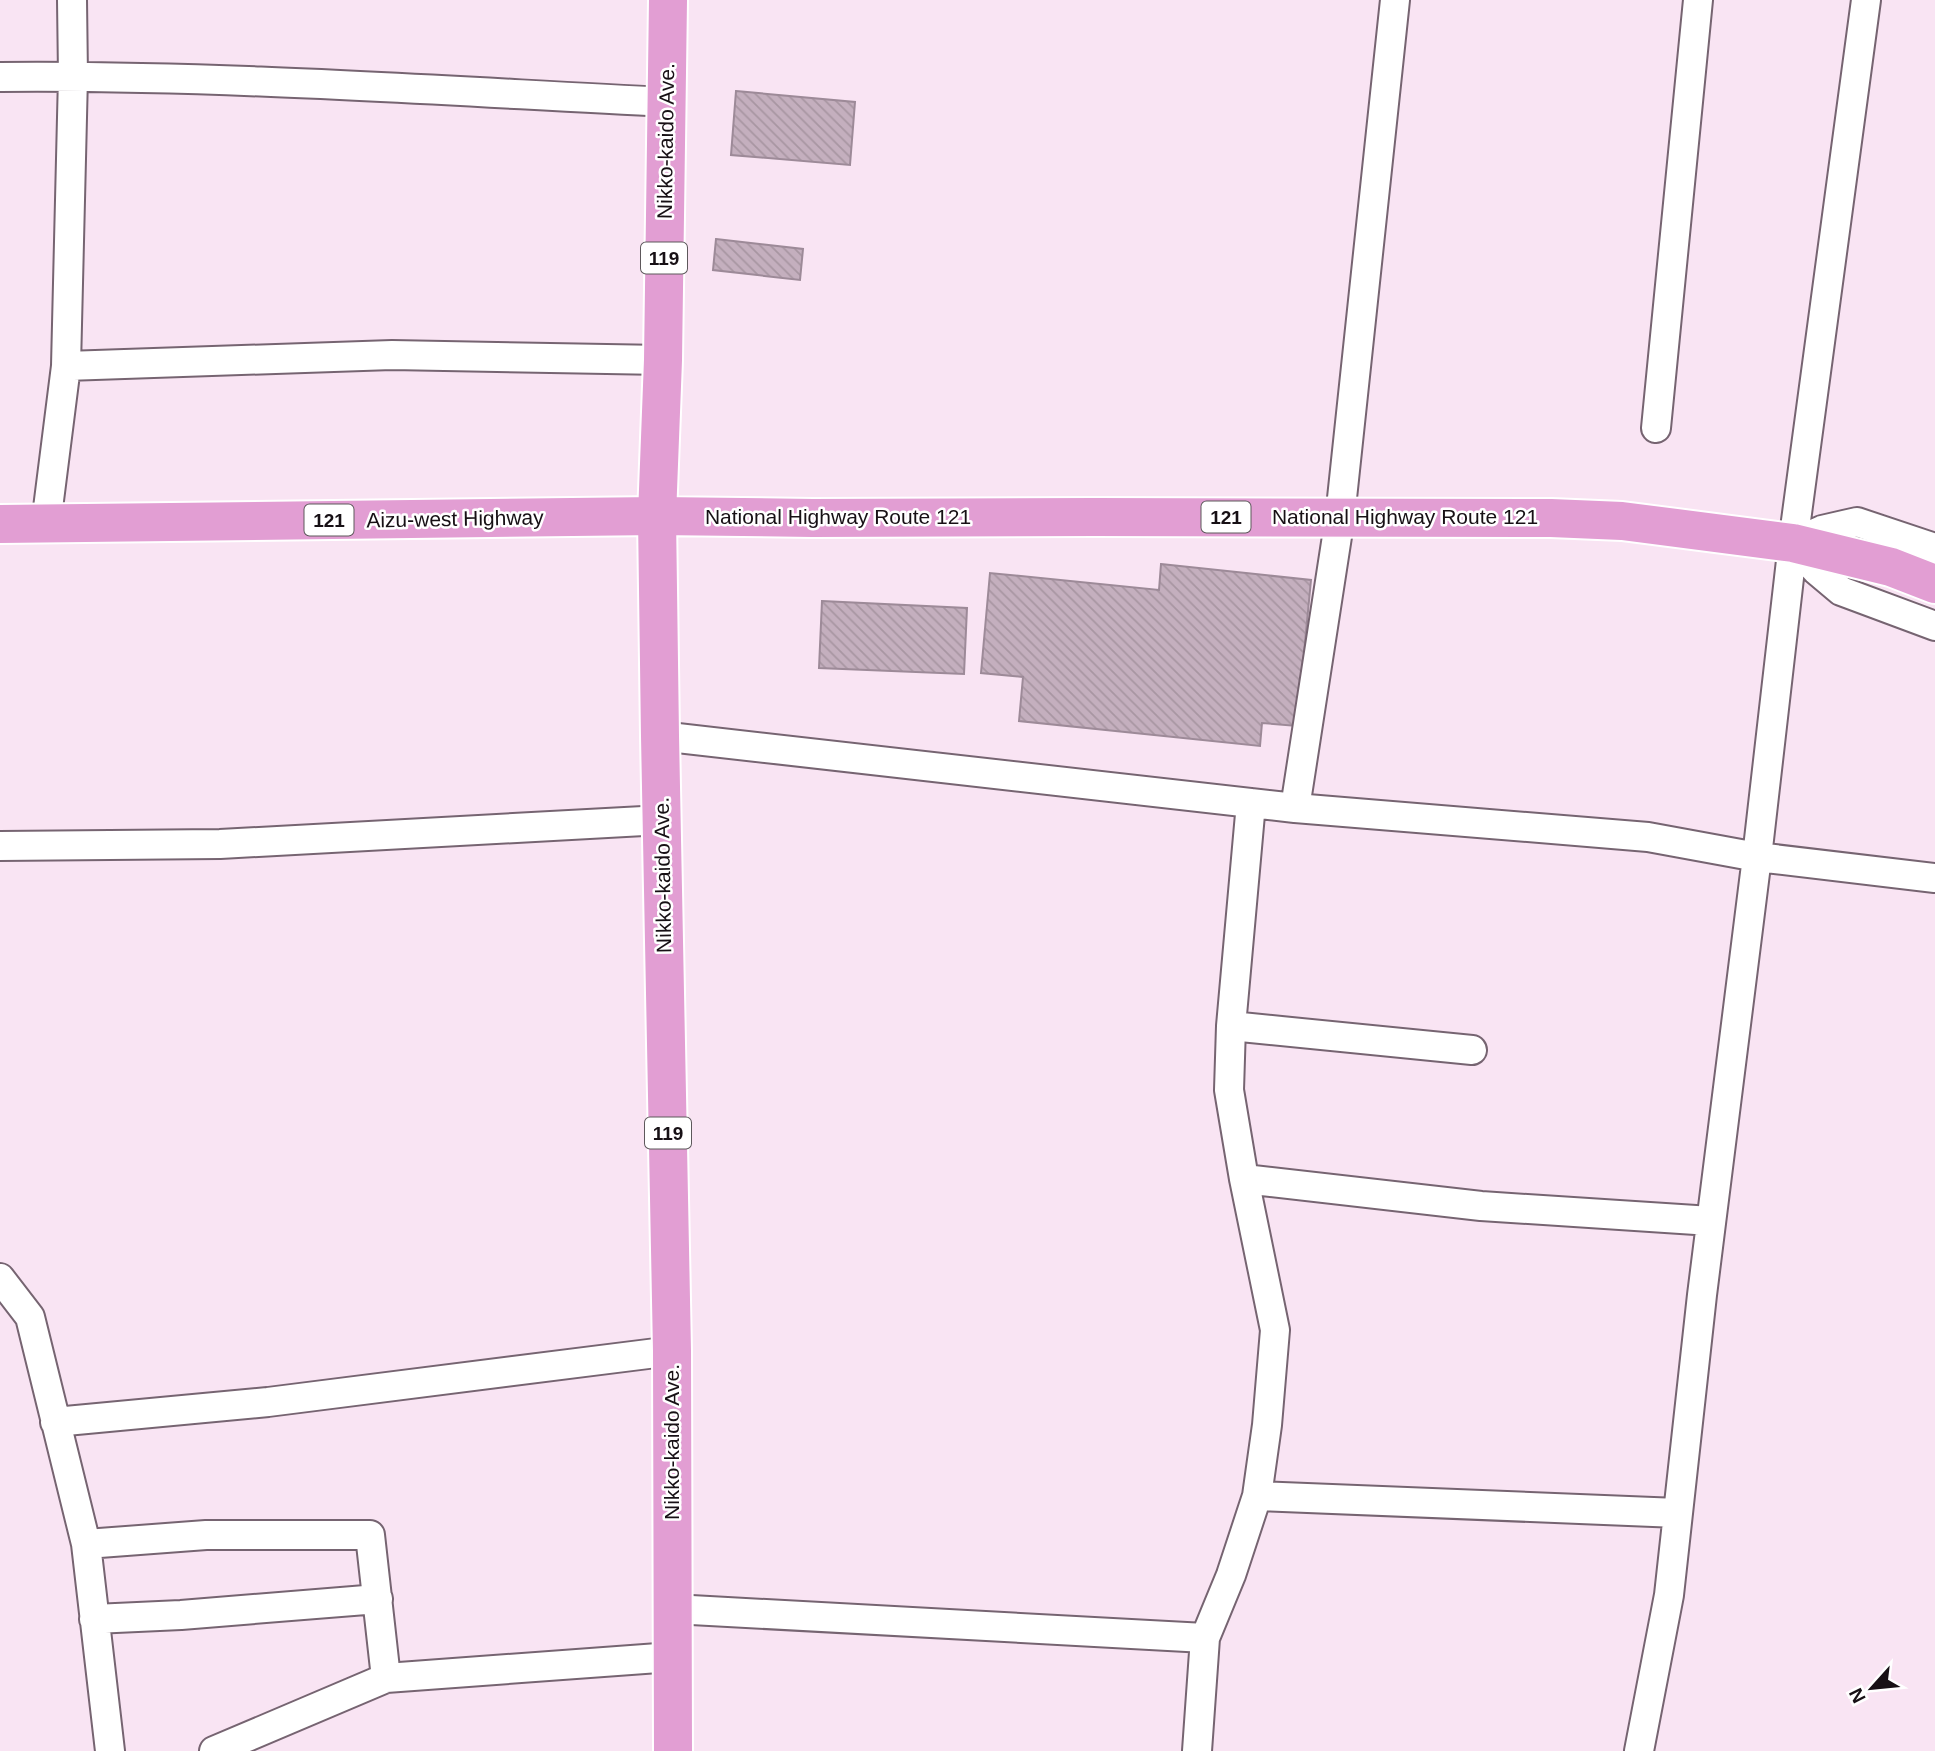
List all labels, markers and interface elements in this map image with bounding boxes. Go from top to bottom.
street label: Nikko-kaido Ave. [653,63,678,219]
road number: 119 [641,242,687,274]
road number: 121 [1202,502,1250,532]
road number: 121 [304,505,354,536]
street label: Aizu-west Highway [366,505,544,532]
street label: National Highway Route 121 [705,505,971,528]
street label: National Highway Route 121 [1272,505,1538,528]
street label: Nikko-kaido Ave. [650,797,675,953]
road number: 119 [645,1118,691,1148]
street label: Nikko-kaido Ave. [660,1364,683,1520]
north arrow [1837,1653,1907,1723]
text: N [1845,1685,1870,1706]

